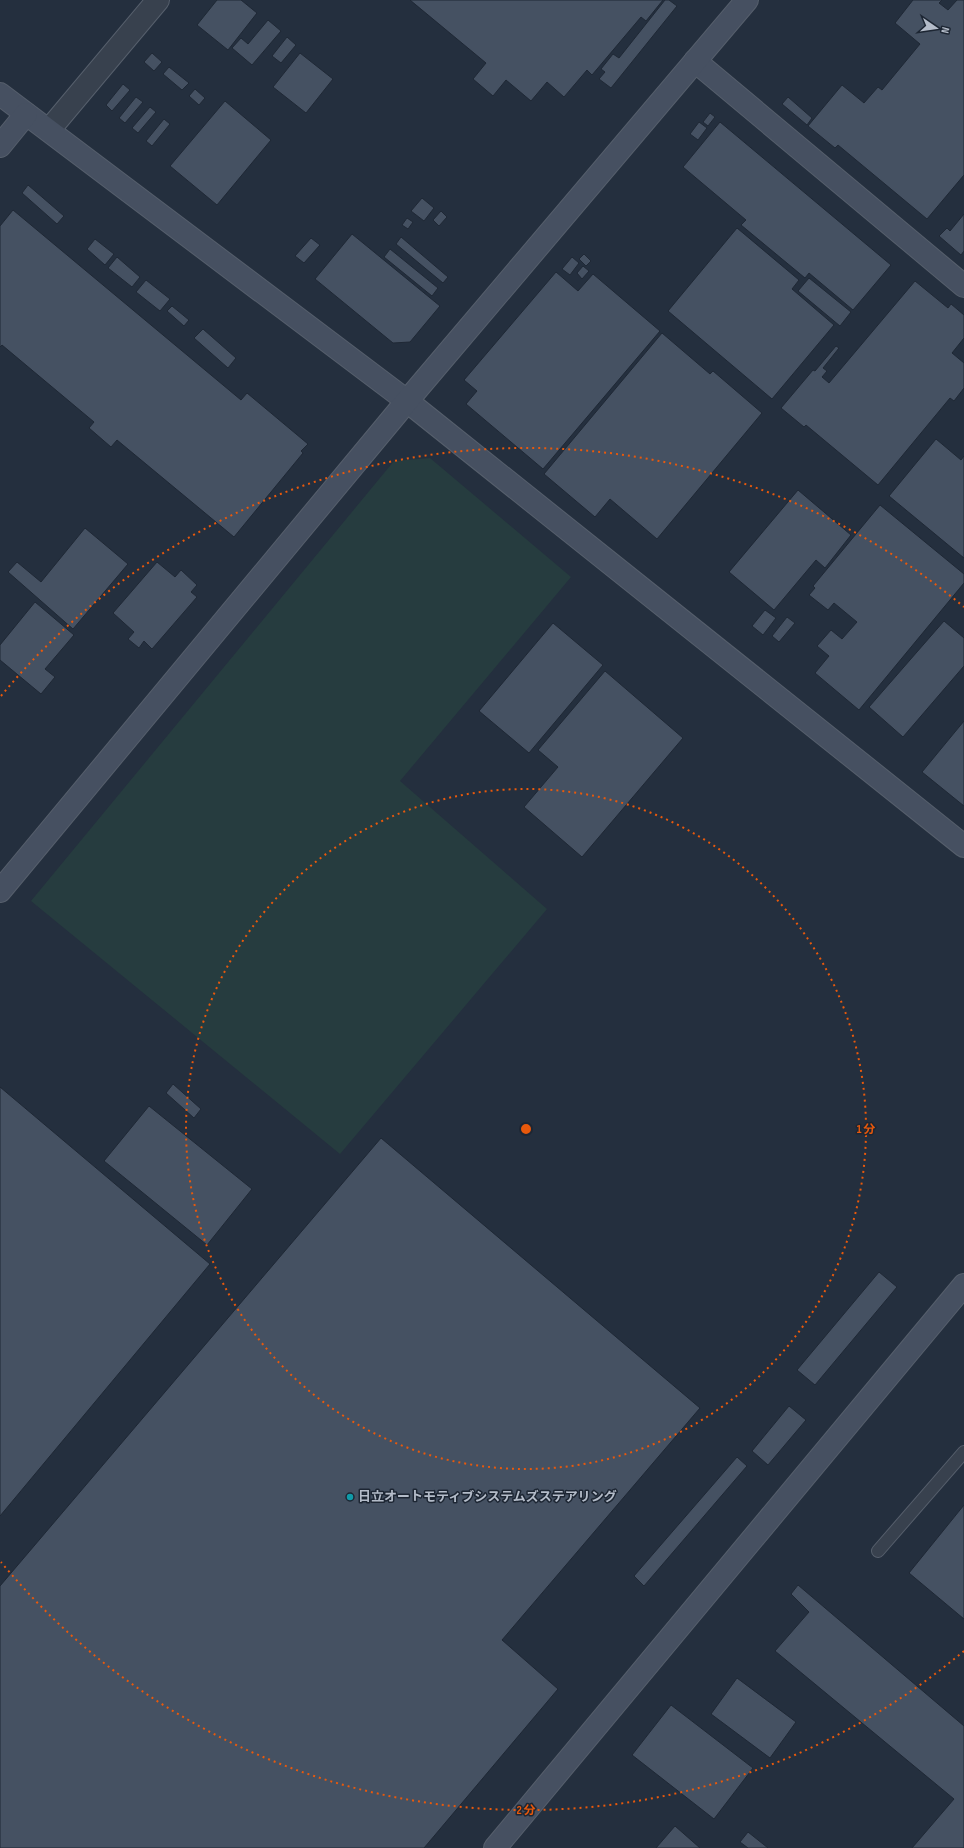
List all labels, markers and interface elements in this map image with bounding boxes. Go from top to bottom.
north arrow [916,8,956,48]
text: N [938,26,952,35]
centre of rings [519,1122,533,1136]
text: 1 分 [857,1122,875,1137]
place label: 日立オートモティブシステムズステアリング [358,1489,617,1505]
marker: 日立オートモティブシステムズステアリング [345,1492,355,1502]
text: 2 分 [516,1803,536,1818]

